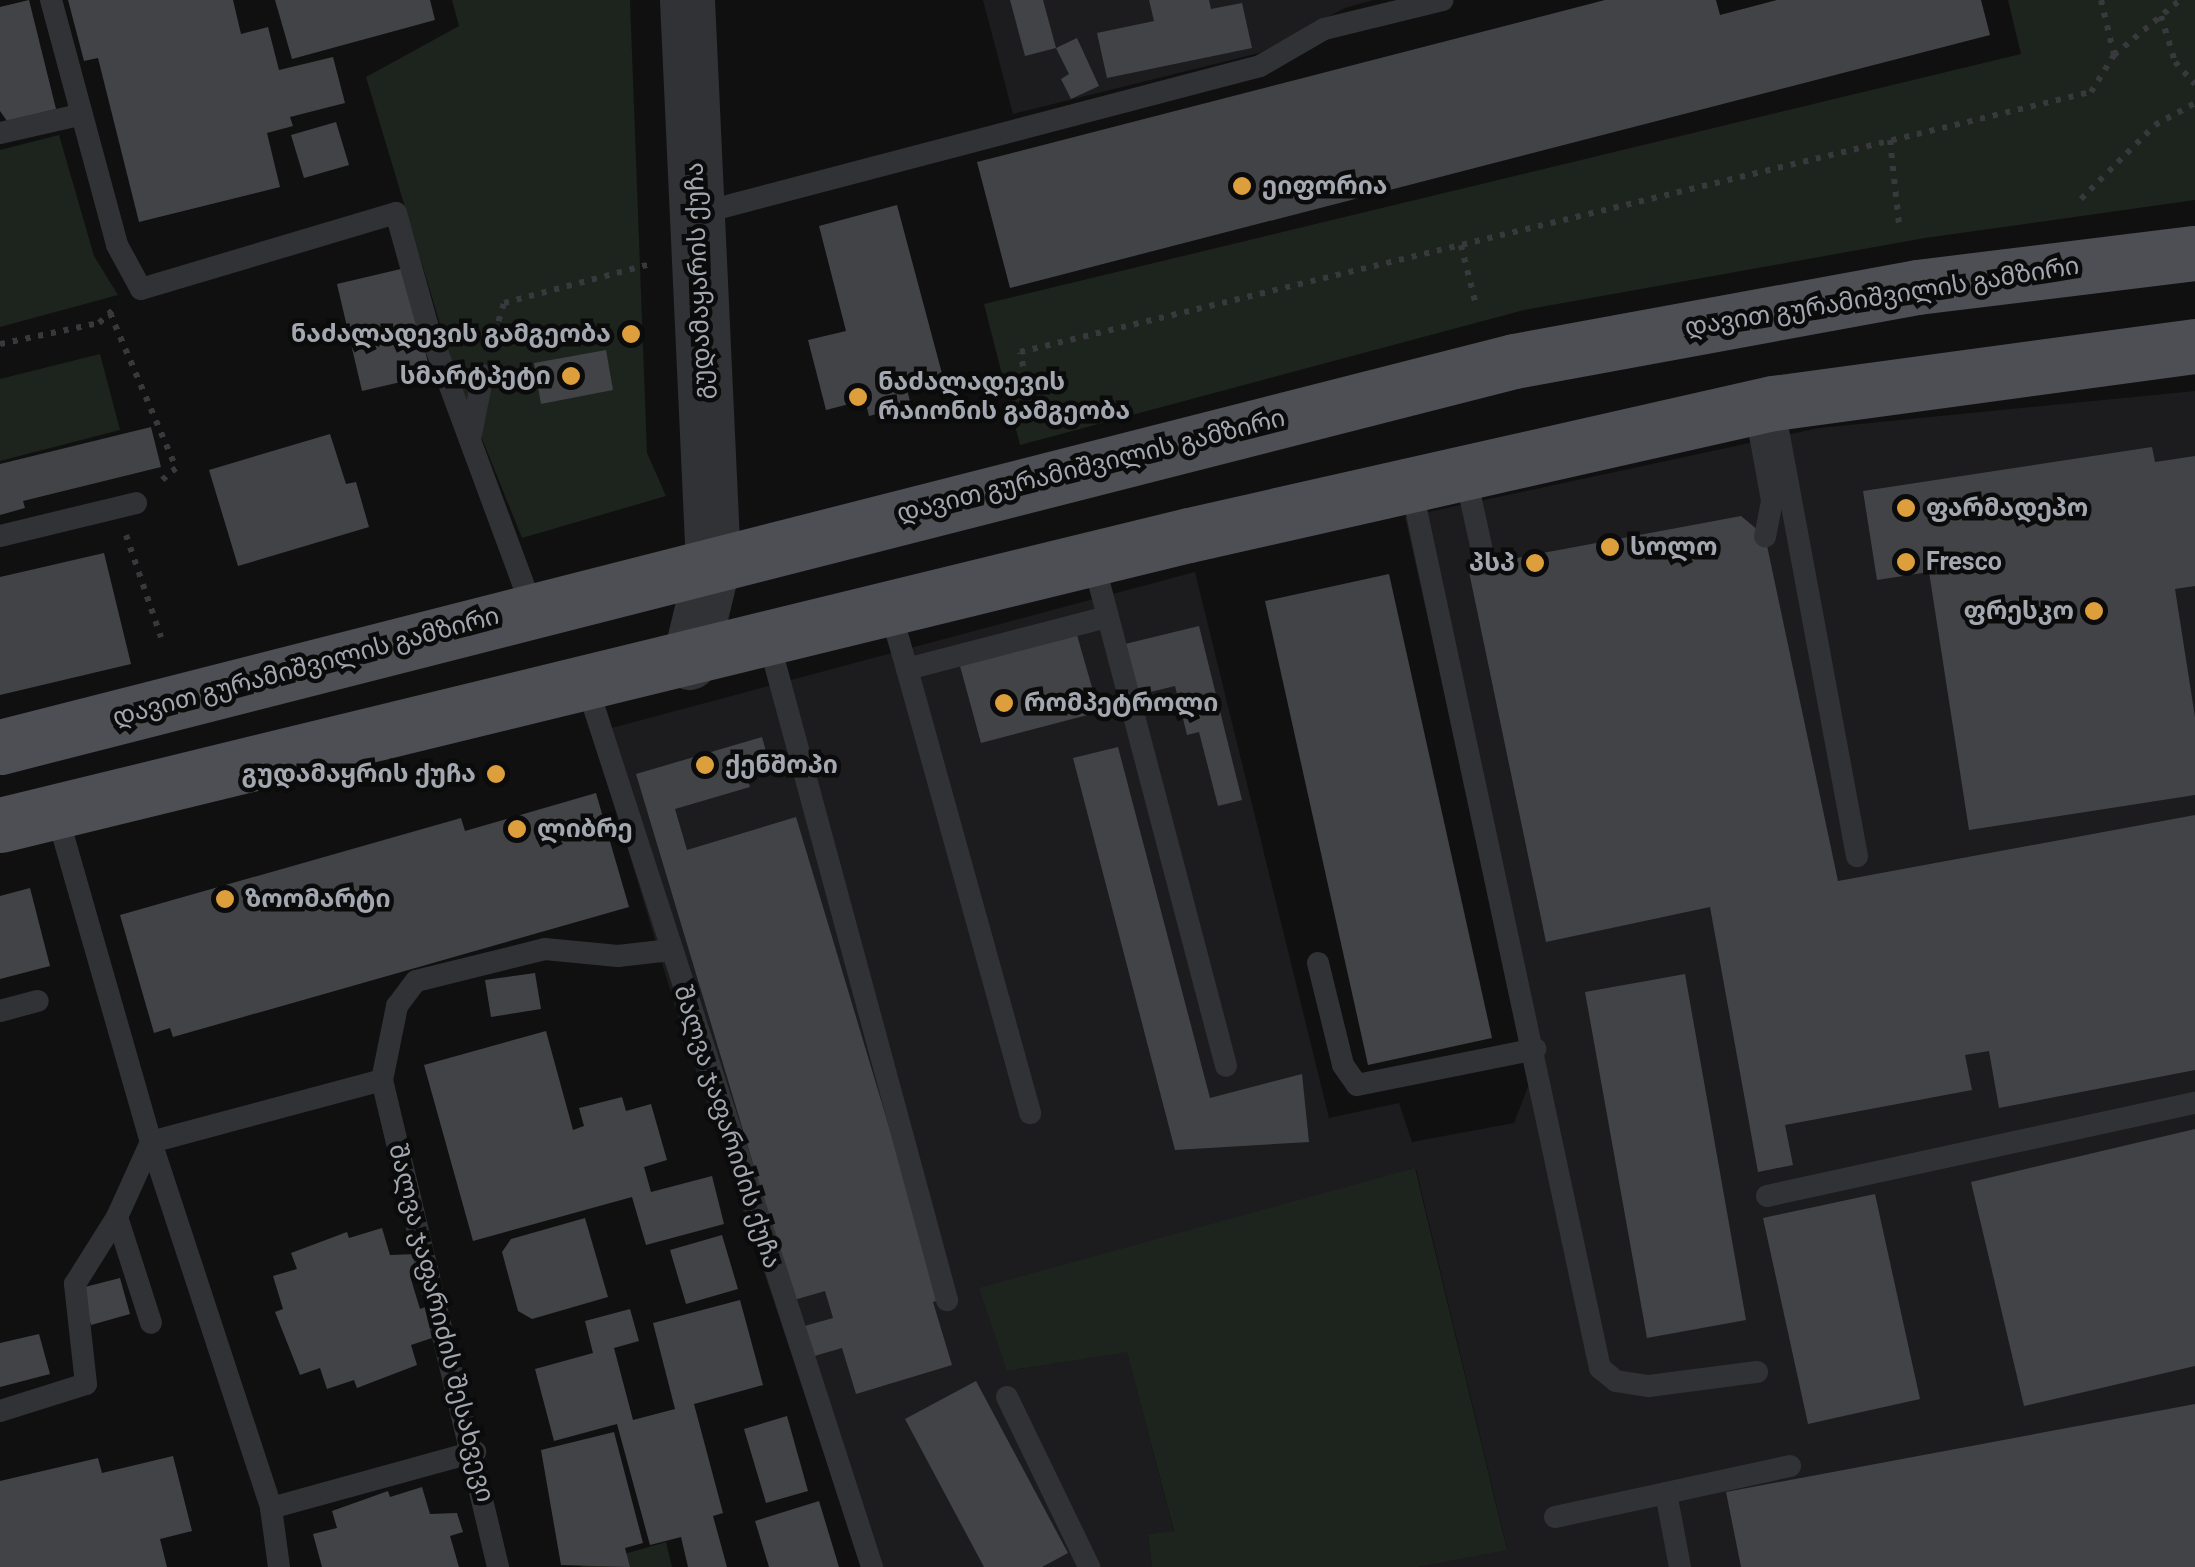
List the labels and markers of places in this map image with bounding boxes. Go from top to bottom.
place label: ეიფორია [1262,171,1387,201]
marker: ეიფორია [1231,175,1253,197]
place label: ნაძალადევის გამგეობა [291,319,611,349]
marker: ნაძალადევის გამგეობა [620,323,642,345]
place label: სმარტპეტი [400,361,551,391]
marker: სმარტპეტი [560,365,582,387]
place label: ნაძალადევის რაიონის გამგეობა [878,368,1130,427]
marker: ნაძალადევის რაიონის გამგეობა [847,386,869,408]
place label: ფარმადეპო [1926,493,2088,523]
marker: ფარმადეპო [1895,497,1917,519]
place label: სოლო [1630,532,1717,562]
marker: სოლო [1599,536,1621,558]
place label: Fresco [1926,547,2002,577]
place label: პსპ [1469,548,1515,578]
marker: Fresco [1895,551,1917,573]
marker: პსპ [1524,552,1546,574]
place label: ფრესკო [1963,596,2074,626]
marker: ფრესკო [2083,600,2105,622]
place label: რომპეტროლი [1024,688,1218,718]
marker: რომპეტროლი [993,692,1015,714]
place label: ქენშოპი [725,750,838,780]
marker: ქენშოპი [694,754,716,776]
place label: გუდამაყრის ქუჩა [242,759,476,789]
marker: გუდამაყრის ქუჩა [485,763,507,785]
place label: ლიბრე [537,814,633,844]
marker: ლიბრე [506,818,528,840]
place label: ზოომარტი [245,884,390,914]
marker: ზოომარტი [214,888,236,910]

